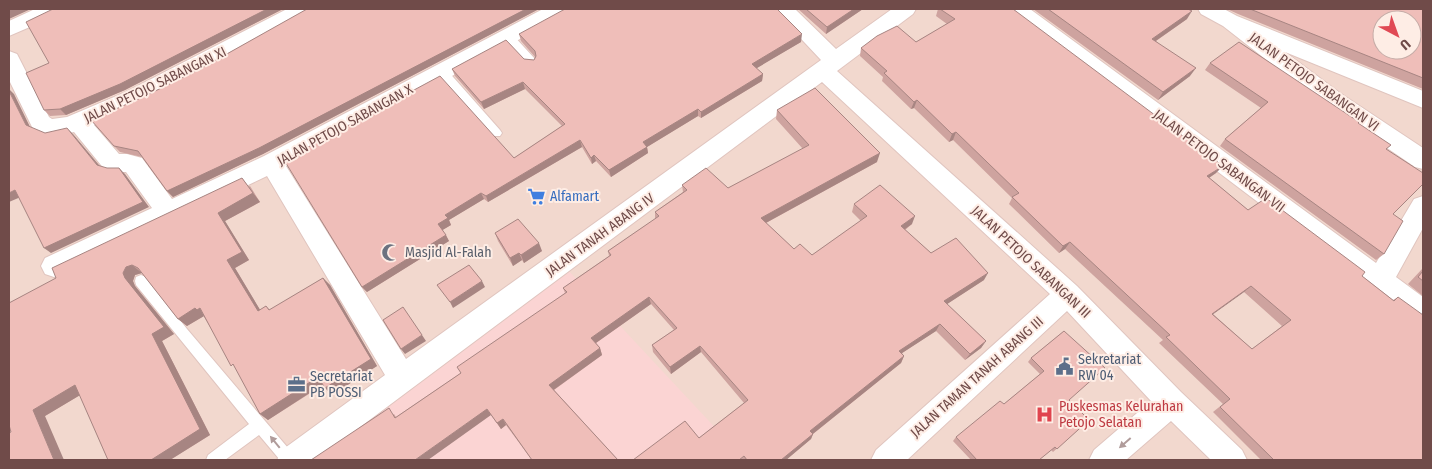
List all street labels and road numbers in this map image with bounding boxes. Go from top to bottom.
street label: JALAN PETOJO SABANGAN VI [1246,29,1382,135]
street label: JALAN PETOJO SABANGAN XI [81,43,229,127]
street label: JALAN PETOJO SABANGAN X [274,80,416,169]
street label: JALAN PETOJO SABANGAN VII [1150,106,1288,216]
street label: JALAN TANAH ABANG IV [542,189,658,280]
street label: JALAN PETOJO SABANGAN III [968,202,1094,322]
street label: JALAN TAMAN TANAH ABANG III [907,313,1047,441]

